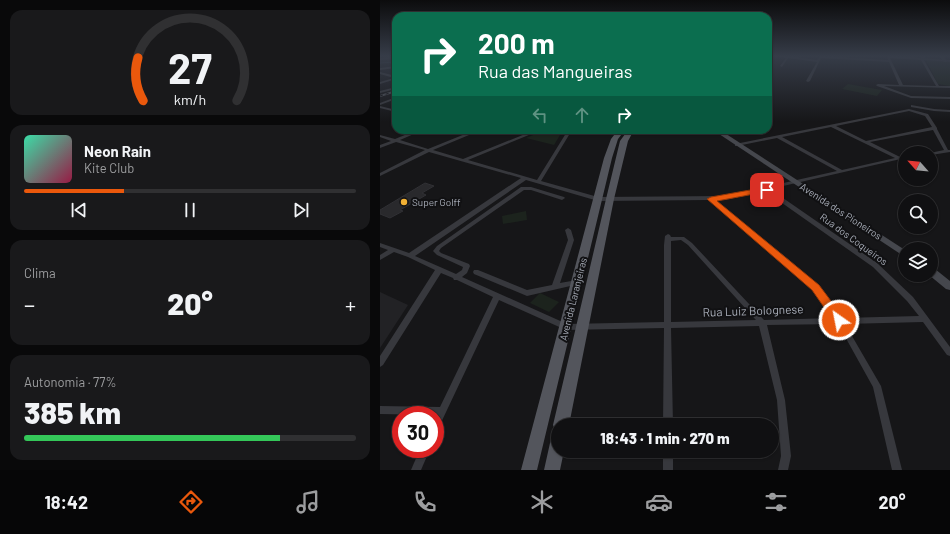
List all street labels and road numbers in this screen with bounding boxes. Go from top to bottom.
street label: Avenida dos Pioneiros [798,180,884,242]
street label: Rua dos Coqueiros [818,211,890,268]
street label: Avenida Laranjeiras [557,256,589,342]
street label: Rua Luiz Bolognese [702,301,804,319]

